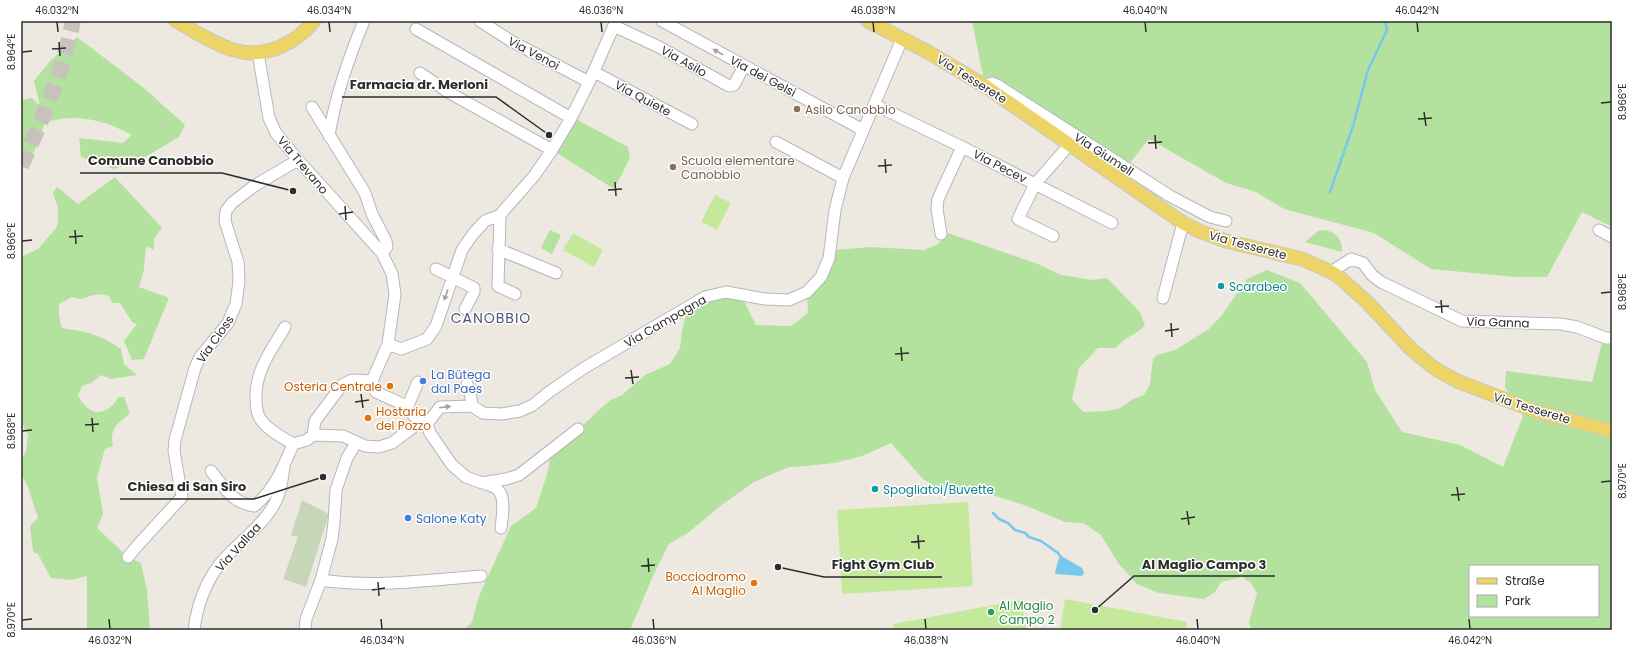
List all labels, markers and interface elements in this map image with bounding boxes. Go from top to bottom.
text: 46.032°N [35,3,79,18]
text: 46.034°N [307,3,351,18]
text: 46.036°N [579,3,623,18]
text: 46.038°N [851,3,895,18]
text: 46.040°N [1123,3,1167,18]
text: 46.042°N [1395,3,1439,18]
street label: Via Venoi [505,32,563,74]
text: 8.964°E [4,34,19,70]
street label: Via Asilo [658,41,710,81]
one-way arrow [712,48,724,55]
street label: Via dei Gelsi [727,51,799,101]
street label: Via Tesserete [934,51,1010,107]
callout: Farmacia dr. Merloni [342,72,496,97]
text: Farmacia dr. Merloni [350,75,488,94]
street label: Via Quiete [612,76,674,120]
text: 8.966°E [1615,84,1630,120]
place label: Asilo Canobbio [805,101,896,118]
marker: Asilo Canobbio [792,104,802,114]
street label: Via Giumell [1071,128,1137,180]
street label: Via Trevano [274,132,333,198]
street label: Via Pecev [970,145,1030,187]
callout: Comune Canobbio [80,148,222,173]
text: Comune Canobbio [88,151,214,170]
place label: Scuola elementare Canobbio [681,152,795,183]
marker: Scuola elementare Canobbio [668,162,678,172]
text: 8.966°E [4,223,19,259]
street label: Via Tesserete [1207,226,1289,264]
text: 8.968°E [1615,274,1630,310]
place label: Scarabeo [1229,278,1288,295]
marker: Scarabeo [1216,281,1226,291]
one-way arrow [443,289,449,301]
street label: Via Campagna [621,291,709,351]
district label: CANOBBIO [451,308,531,328]
street label: Via Cioss [192,312,238,366]
street label: Via Ganna [1466,312,1530,332]
place label: La Bütega dal Paes [431,366,491,397]
marker: La Bütega dal Paes [418,376,428,386]
place label: Osteria Centrale [284,378,382,395]
marker: Osteria Centrale [385,381,395,391]
street label: Via Tesserete [1491,388,1573,428]
place label: Hostaria del Pozzo [376,403,431,434]
one-way arrow [439,404,451,410]
text: 8.968°E [4,413,19,449]
marker: Hostaria del Pozzo [363,413,373,423]
text: 8.970°E [1615,463,1630,499]
callout: Chiesa di San Siro [120,474,254,499]
text: Chiesa di San Siro [128,477,246,496]
place label: Spogliatoi/Buvette [883,481,994,498]
marker: Spogliatoi/Buvette [870,484,880,494]
place label: Salone Katy [416,510,487,527]
marker: Salone Katy [403,513,413,523]
street label: Via Vallaa [211,519,265,575]
callout: Al Maglio Campo 3 [1134,551,1275,576]
callout: Fight Gym Club [824,552,942,577]
text: Fight Gym Club [832,555,934,574]
text: Al Maglio Campo 3 [1142,555,1266,574]
legend [1469,565,1599,617]
place label: Bocciodromo Al Maglio [665,568,746,599]
text: Straße [1505,572,1545,589]
marker: Bocciodromo Al Maglio [749,578,759,588]
text: Park [1505,592,1532,609]
place label: Al Maglio Campo 2 [999,597,1055,628]
text: 8.970°E [4,602,19,638]
marker: Al Maglio Campo 2 [986,607,996,617]
text: 46.032°N [88,633,132,648]
text: 46.034°N [360,633,404,648]
text: 46.036°N [632,633,676,648]
text: 46.038°N [904,633,948,648]
text: 46.040°N [1176,633,1220,648]
text: 46.042°N [1448,633,1492,648]

